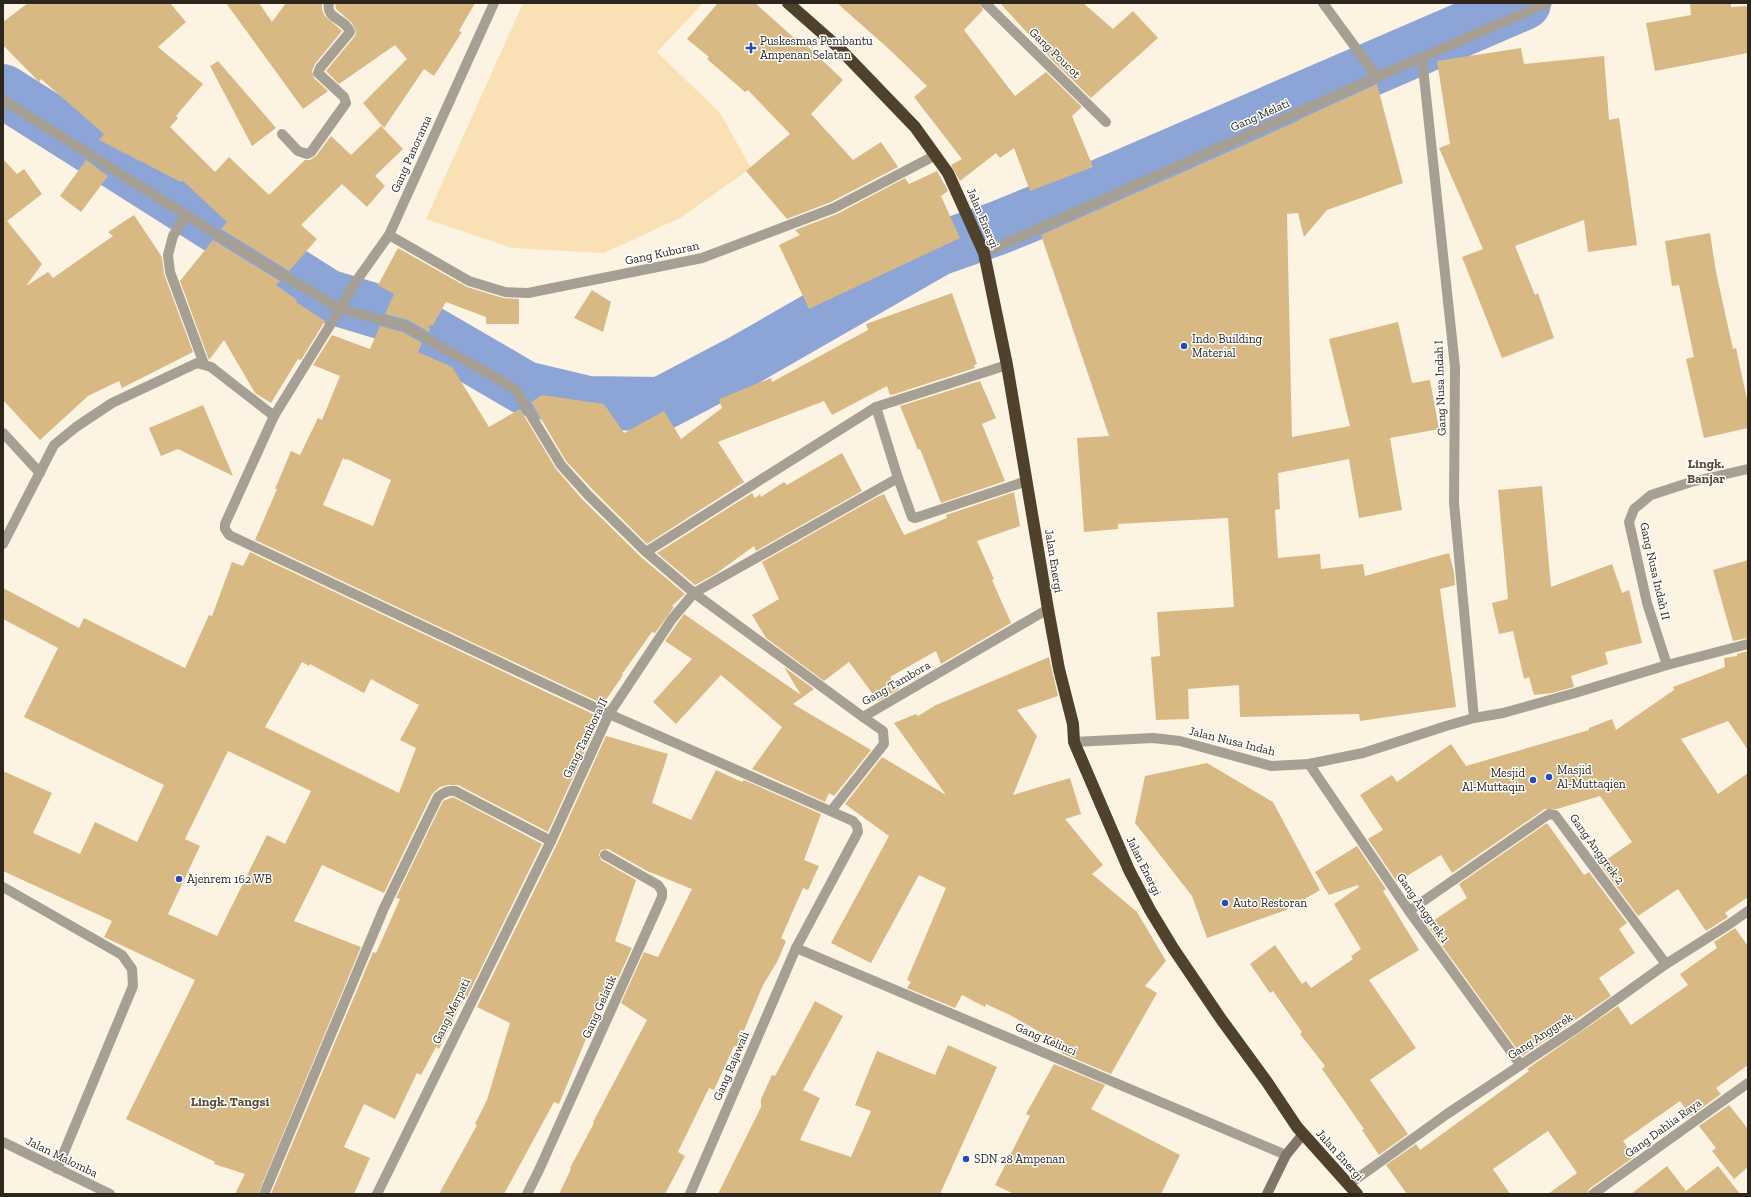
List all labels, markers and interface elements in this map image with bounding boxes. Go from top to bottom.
street label: Gang Poucot [1026,25,1084,81]
place label: Puskesmas Pembantu Ampenan Selatan [760,34,873,62]
marker: Puskesmas Pembantu Ampenan Selatan [745,42,757,54]
street label: Gang Melati [1228,96,1292,134]
street label: Gang Panorama [388,113,434,195]
street label: Jalan Energi [964,186,1002,251]
street label: Gang Kuburan [624,238,700,268]
place label: Indo Building Material [1192,332,1263,360]
street label: Gang Nusa Indah I [1431,340,1449,436]
marker: Indo Building Material [1179,341,1189,351]
district label: Lingk. Banjar [1687,456,1725,487]
street label: Gang Nusa Indah II [1637,521,1673,621]
street label: Jalan Energi [1042,528,1066,594]
street label: Gang Tambora [859,658,933,708]
street label: Gang Tambora II [560,696,610,780]
street label: Jalan Nusa Indah [1187,724,1277,759]
place label: Masjid Al-Muttaqien [1557,763,1626,791]
place label: Mesjid Al-Muttaqin [1462,766,1525,794]
marker: Masjid Al-Muttaqien [1544,772,1554,782]
marker: Mesjid Al-Muttaqin [1528,775,1538,785]
street label: Gang Anggrek 2 [1567,811,1627,887]
street label: Jalan Energi [1124,834,1165,898]
street label: Gang Anggrek 1 [1394,870,1452,946]
place label: Ajenrem 162 WB [187,872,272,887]
marker: Ajenrem 162 WB [174,874,184,884]
place label: Auto Restoran [1233,896,1307,910]
marker: Auto Restoran [1220,898,1230,908]
street label: Gang Gelatik [579,973,619,1041]
street label: Gang Merpati [429,975,473,1046]
street label: Gang Anggrek [1505,1009,1576,1062]
street label: Gang Kelinci [1013,1020,1080,1059]
street label: Gang Rajawali [710,1029,753,1103]
district label: Lingk. Tangsi [191,1094,269,1109]
street label: Gang Dahlia Raya [1622,1095,1704,1160]
street label: Jalan Energi [1313,1127,1367,1184]
street label: Jalan Malomba [24,1134,100,1180]
place label: SDN 28 Ampenan [974,1152,1065,1166]
marker: SDN 28 Ampenan [961,1154,971,1164]

